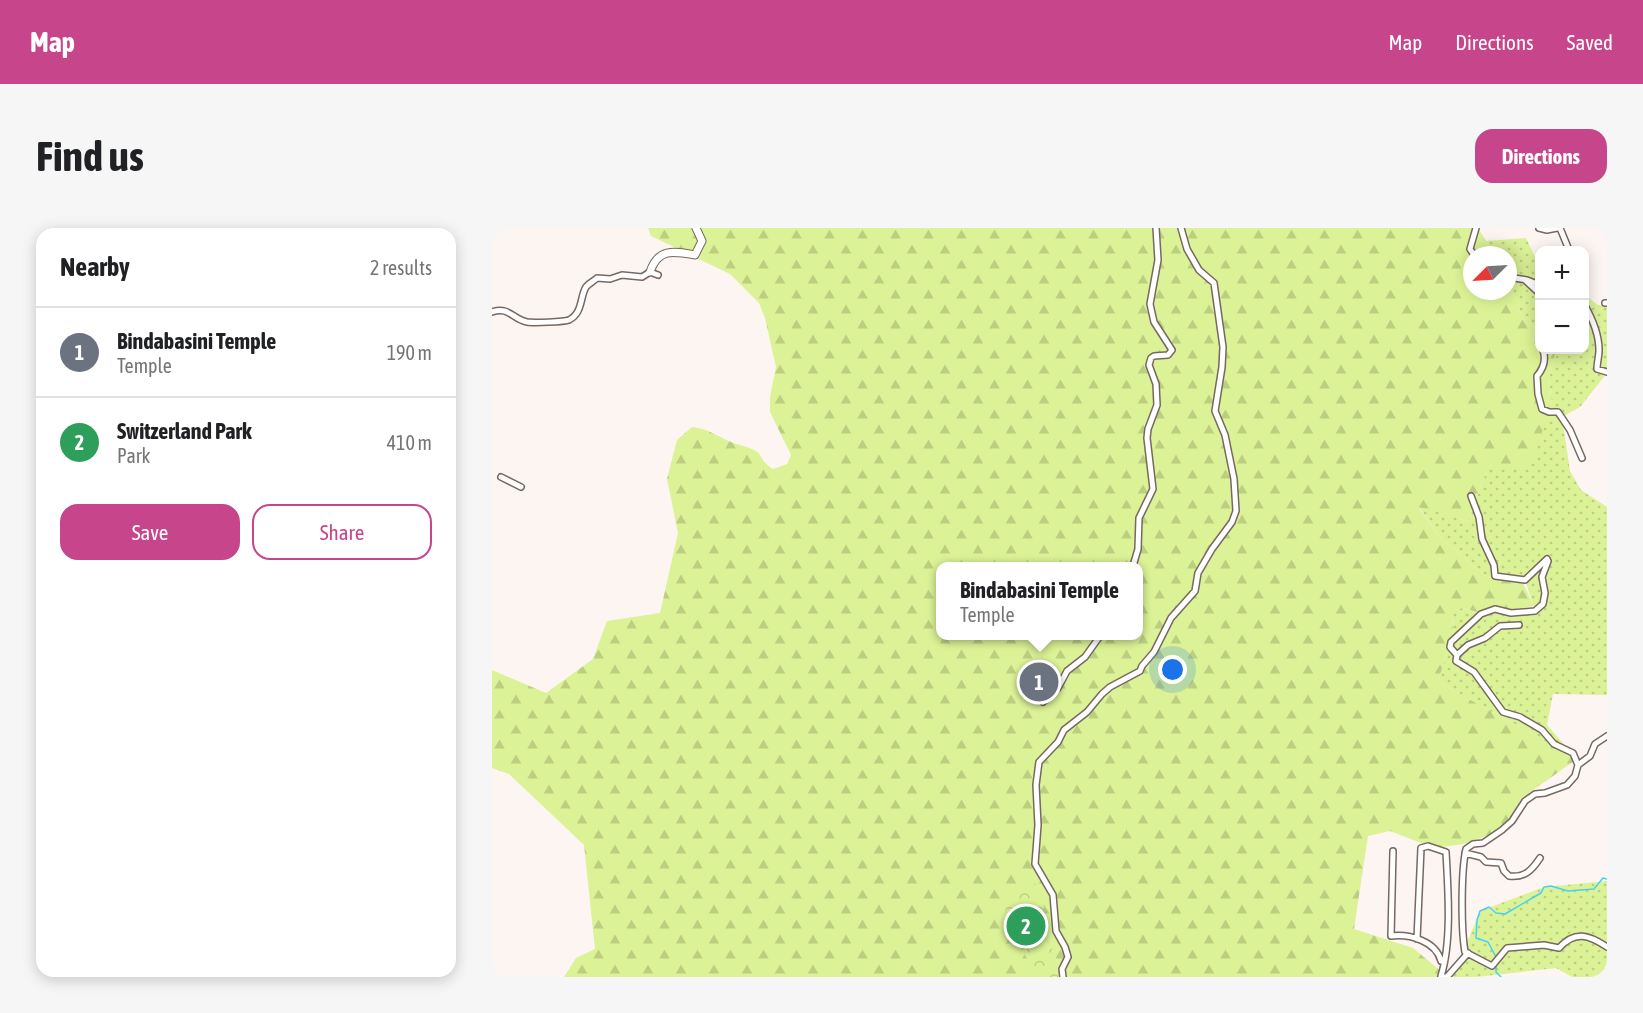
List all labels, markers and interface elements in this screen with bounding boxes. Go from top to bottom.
text: Map [30,26,75,58]
text: Map [1388,30,1422,54]
text: Directions [1455,30,1534,54]
text: Saved [1567,30,1613,54]
button: Directions [1475,129,1607,183]
text: Find us [36,132,144,180]
north arrow [1463,246,1517,300]
map controls [1535,246,1589,354]
button: + [1535,246,1589,300]
text: Nearby [60,252,130,282]
text: 2 results [370,256,432,279]
button: − [1535,300,1589,354]
text: Bindabasini Temple [117,328,276,354]
text: 1 [75,341,84,364]
text: 190 m [387,341,432,364]
text: Temple [117,354,172,377]
text: Switzerland Park [117,418,252,444]
text: 2 [75,431,84,454]
text: 410 m [387,431,432,454]
text: Park [117,444,150,467]
button: Save [60,504,240,560]
button: Share [252,504,432,560]
popup [936,562,1143,640]
text: Bindabasini Temple [960,577,1119,603]
text: Temple [960,603,1015,626]
your location [1158,655,1187,684]
pin: 1 [1020,660,1058,704]
pin: 2 [1006,904,1046,948]

